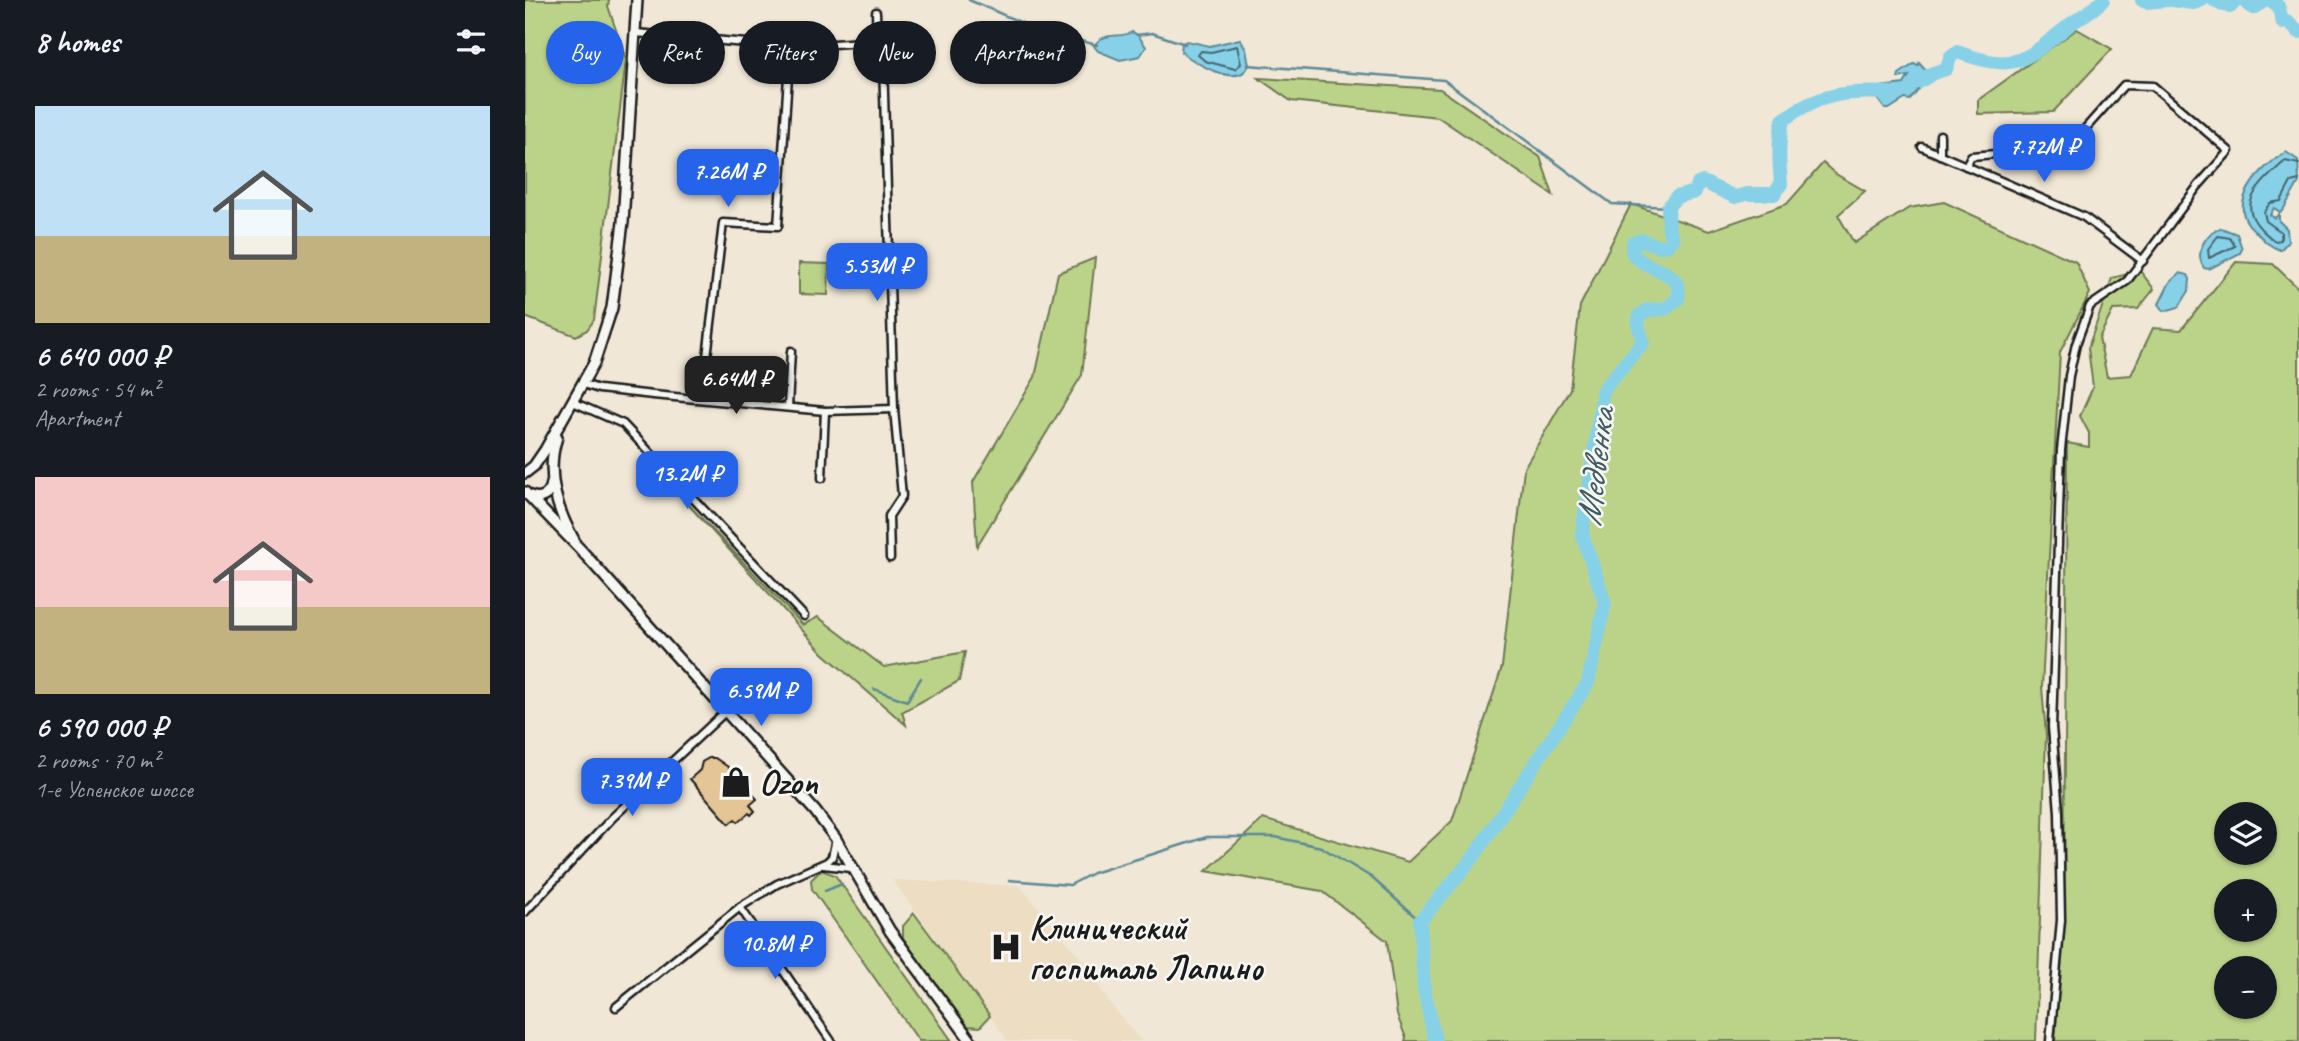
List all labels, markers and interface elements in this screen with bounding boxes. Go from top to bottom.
chip: Buy [546,21,624,84]
chip: Rent [638,21,725,84]
chip: Filters [739,21,839,84]
chip: New [853,21,936,84]
chip: Apartment [950,21,1086,84]
text: 8 homes [35,23,120,61]
icon: filters [452,23,490,61]
pin: 7.72M ₽ [1979,124,2109,184]
text: 7.72M ₽ [2009,132,2079,161]
pin: 7.26M ₽ [663,150,793,209]
icon: home [200,152,326,278]
text: 7.26M ₽ [693,157,763,186]
pin: 5.53M ₽ [812,244,942,303]
text: 5.53M ₽ [842,251,912,280]
text: 6 640 000 ₽ [35,337,168,375]
pin: 6.64M ₽ [671,356,801,416]
text: 6.64M ₽ [701,364,771,393]
text: 2 rooms · 54 m² [35,375,159,404]
water label: Медвенка [1564,402,1625,528]
text: Apartment [35,404,120,433]
pin: 13.2M ₽ [622,452,752,511]
text: 13.2M ₽ [652,459,722,488]
icon: home [200,523,326,649]
pin: 6.59M ₽ [696,668,826,728]
text: 6.59M ₽ [726,676,796,705]
text: 6 590 000 ₽ [35,708,167,746]
text: 2 rooms · 70 m² [35,746,159,775]
pin: 7.39M ₽ [567,758,697,818]
place label: Ozon [759,760,818,805]
shop icon: Ozon [719,765,753,799]
text: 7.39M ₽ [597,766,667,795]
text: 1-е Успенское шоссе [35,775,193,804]
map controls [2214,802,2277,1019]
button: layers [2214,802,2277,865]
button: + [2214,879,2277,942]
place label: Клинический госпиталь Лапино [1029,905,1265,990]
pin: 10.8M ₽ [710,922,840,981]
text: 10.8M ₽ [740,929,810,958]
hospital icon: Клинический госпиталь Лапино [989,930,1023,964]
button: − [2214,956,2277,1019]

